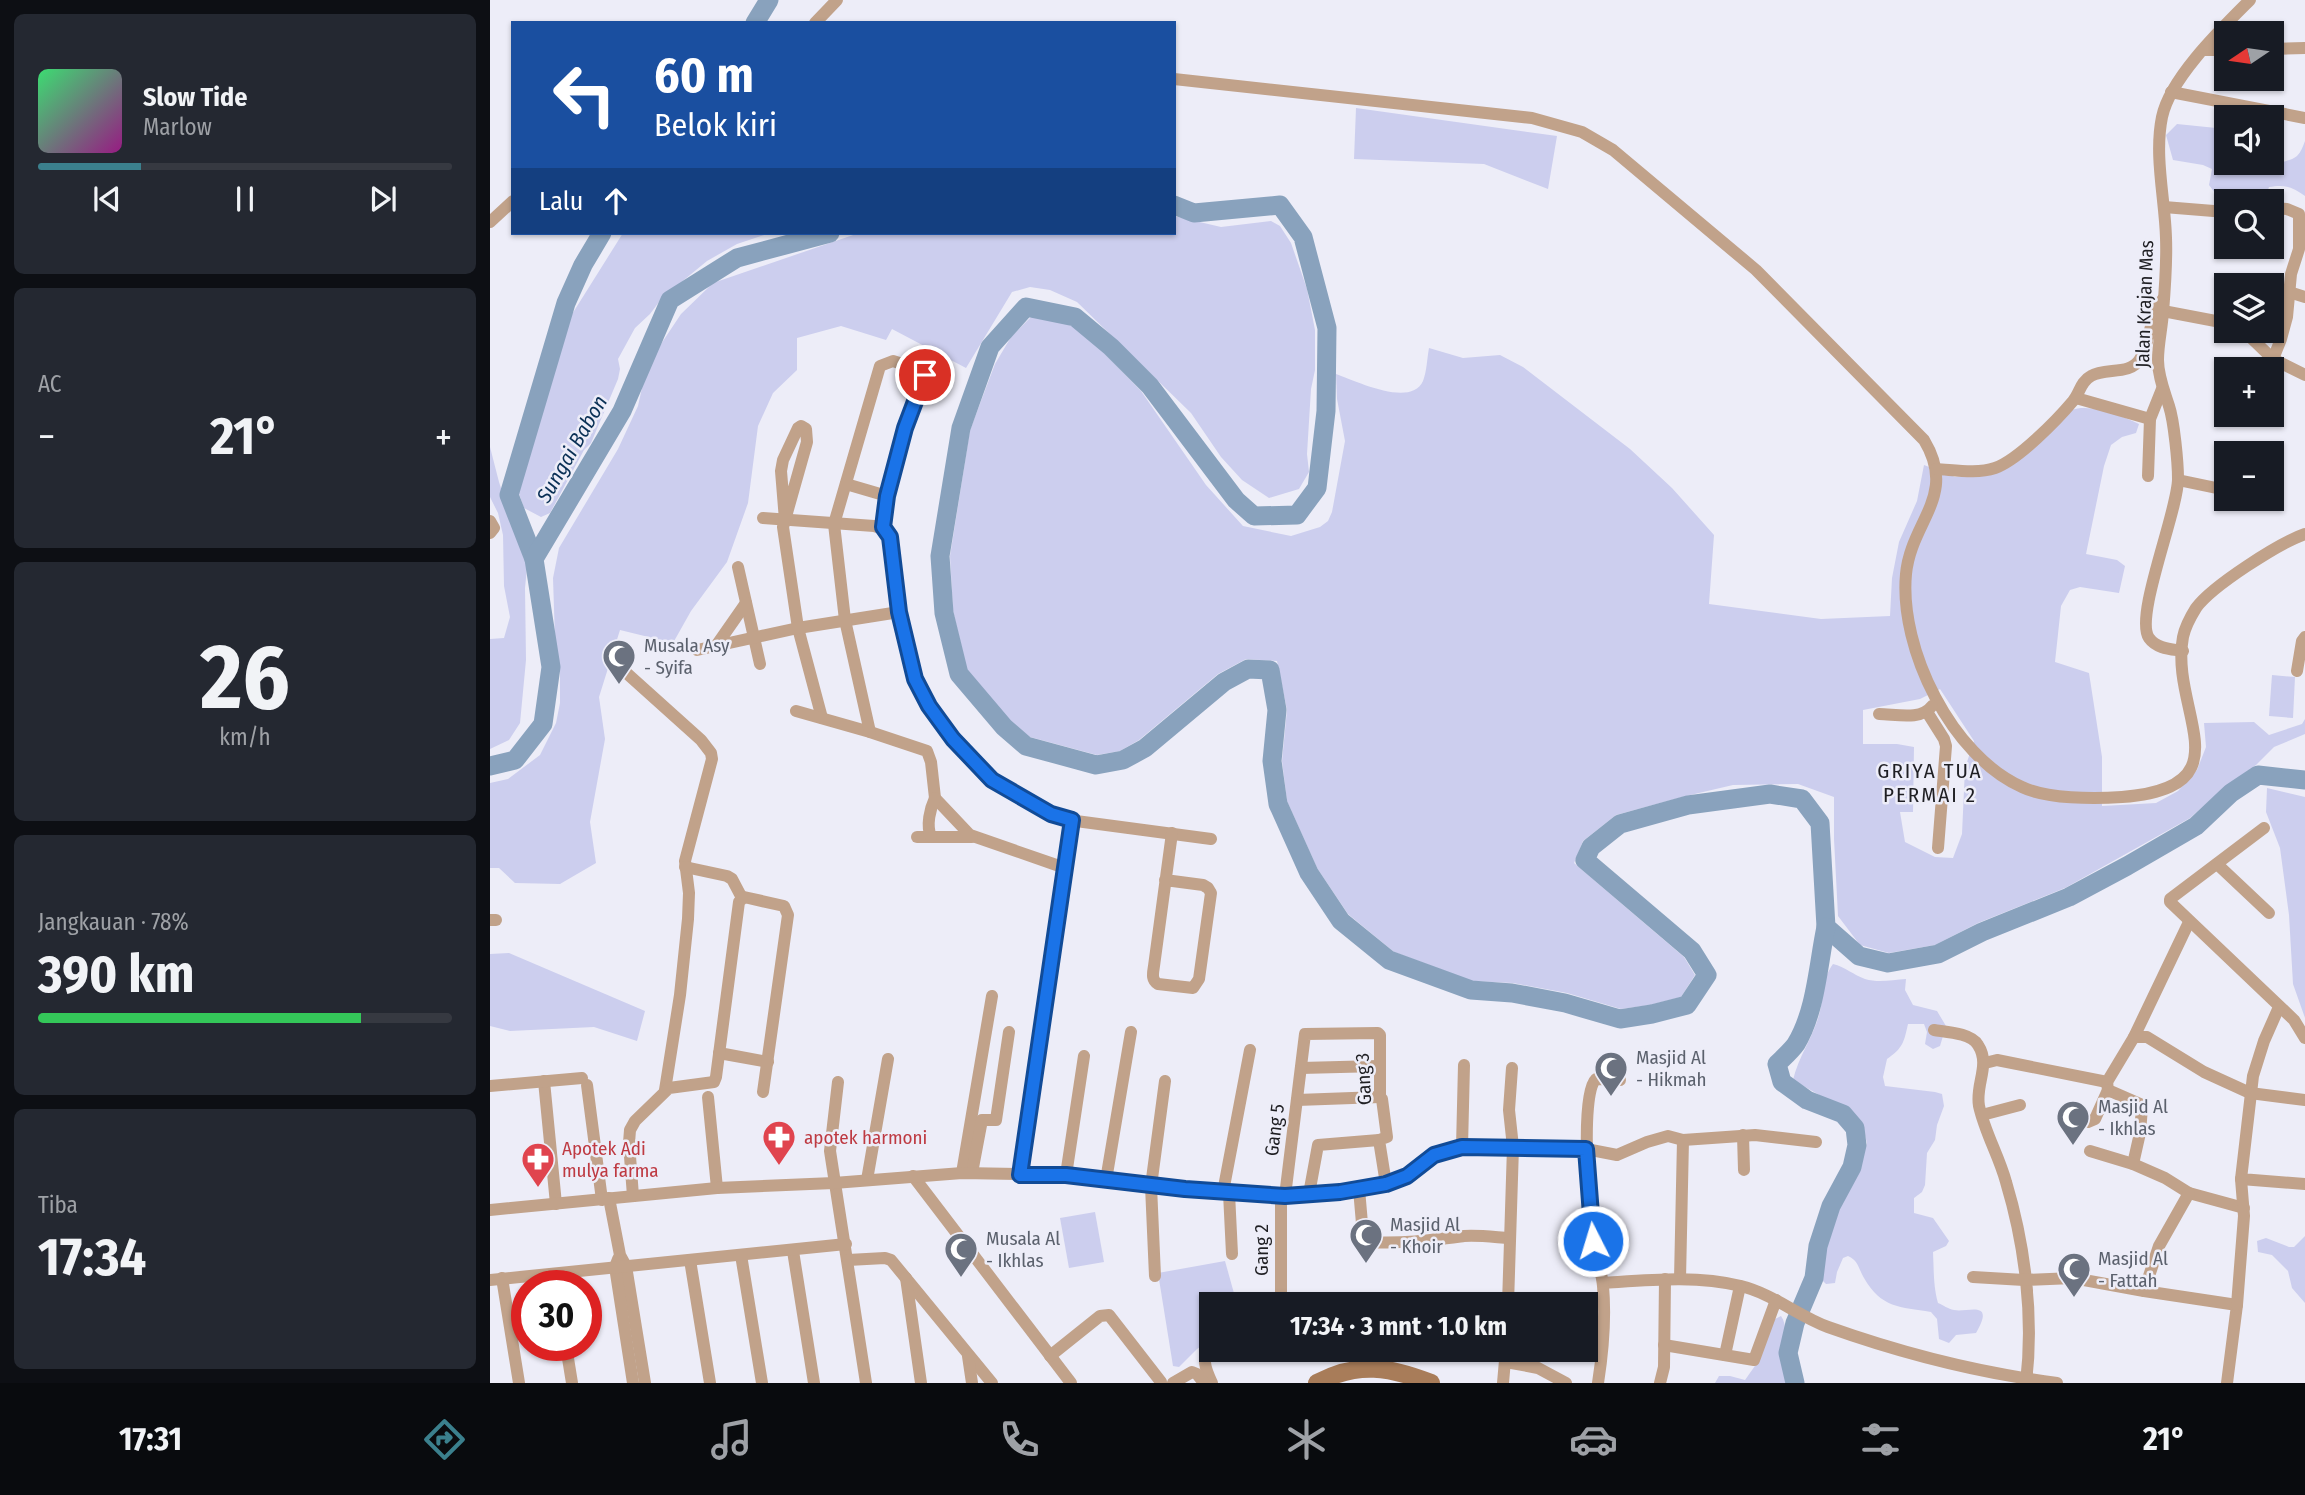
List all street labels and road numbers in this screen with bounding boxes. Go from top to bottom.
street label: Jalan Krajan Mas [2131,240,2158,368]
street label: Gang 3 [1351,1052,1376,1106]
street label: Gang 5 [1260,1103,1289,1157]
street label: Gang 2 [1250,1224,1273,1276]

